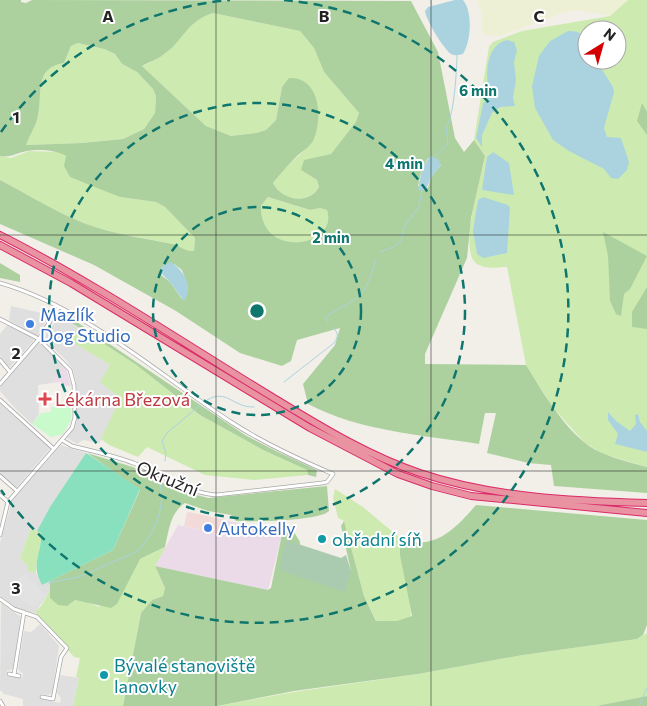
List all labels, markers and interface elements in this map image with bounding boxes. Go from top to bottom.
text: A [102,6,114,25]
text: B [319,6,330,25]
text: C [534,6,545,25]
north arrow [577,20,627,70]
text: N [601,24,619,44]
text: 6 min [459,81,497,99]
text: 1 [12,107,20,126]
text: 4 min [385,154,423,172]
text: 2 min [312,228,350,246]
centre of rings [248,302,266,320]
place label: Mazlík Dog Studio [40,303,131,346]
marker: Mazlík Dog Studio [24,318,36,330]
text: 2 [11,343,21,362]
place label: Lékárna Březová [55,388,190,410]
marker: Lékárna Březová [39,393,51,405]
street label: Okružní [133,456,204,501]
place label: Autokelly [218,517,296,539]
marker: Autokelly [202,522,214,534]
place label: obřadní síň [332,528,422,550]
marker: obřadní síň [316,533,328,545]
text: 3 [11,578,21,597]
place label: Bývalé stanoviště lanovky [114,654,255,697]
marker: Bývalé stanoviště lanovky [98,669,110,681]

